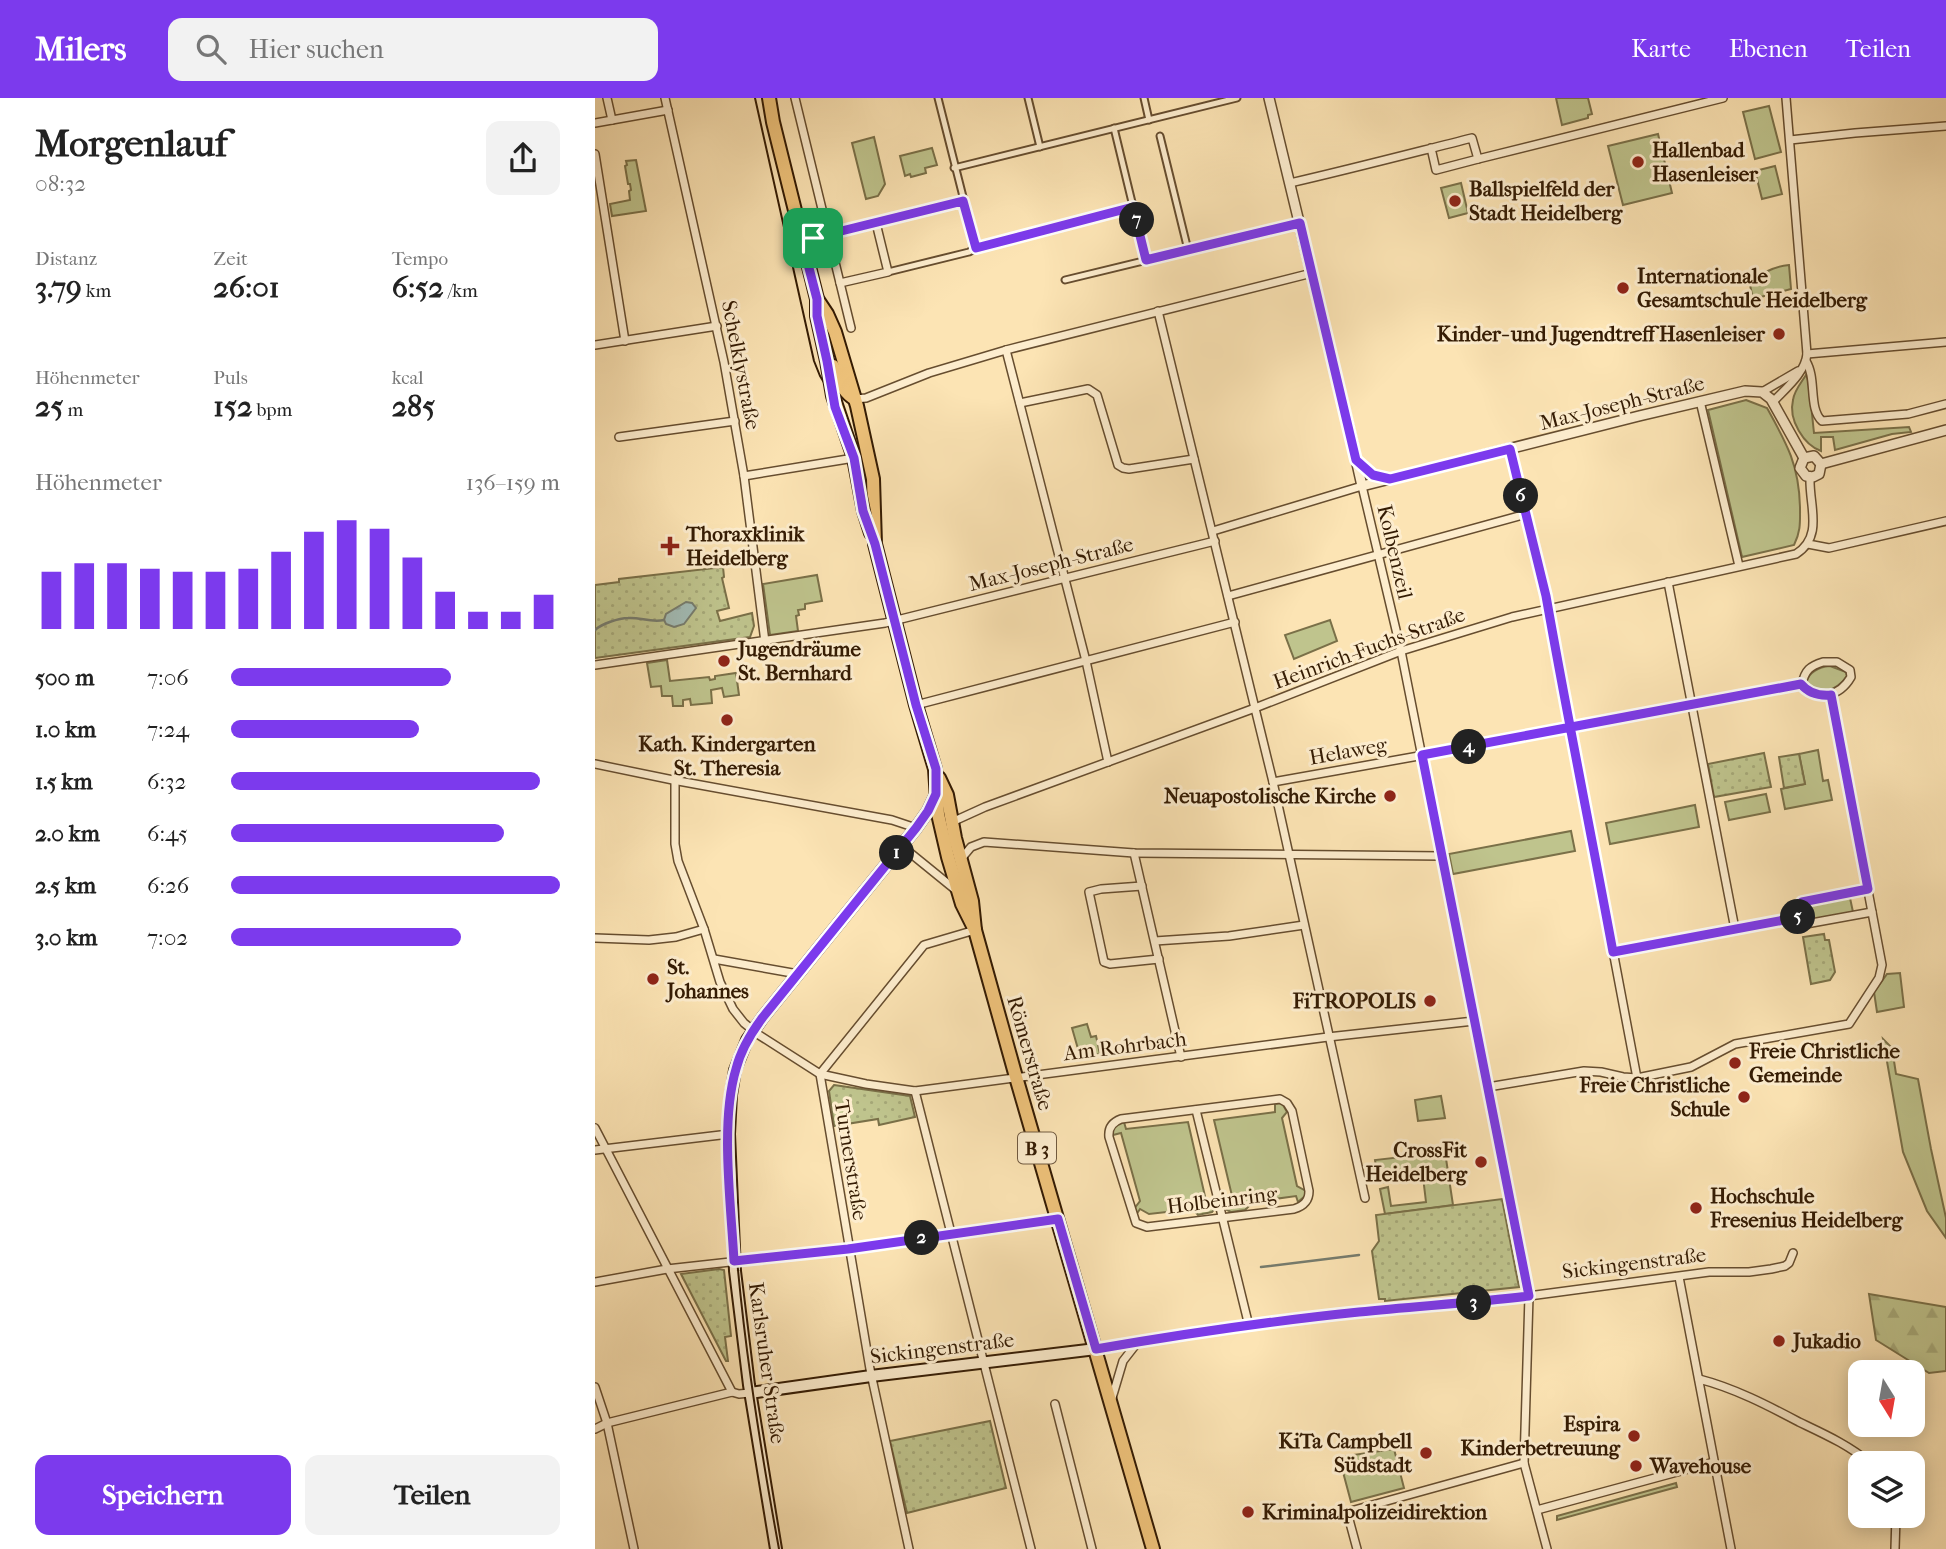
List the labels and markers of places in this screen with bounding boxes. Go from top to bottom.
place label: Hallenbad Hasenleiser [1652,138,1759,186]
marker: Hallenbad Hasenleiser [1630,154,1646,170]
place label: Ballspielfeld der Stadt Heidelberg [1469,177,1623,225]
marker: Ballspielfeld der Stadt Heidelberg [1447,193,1463,209]
pin: 7 [1119,202,1155,238]
pin [783,208,843,268]
place label: Internationale Gesamtschule Heidelberg [1637,264,1868,312]
marker: Internationale Gesamtschule Heidelberg [1615,280,1631,296]
place label: Kinder- und Jugendtreff Hasenleiser [1437,322,1766,346]
marker: Kinder- und Jugendtreff Hasenleiser [1771,326,1787,342]
pin: 6 [1503,478,1539,514]
place label: Thoraxklinik Heidelberg [685,522,806,570]
marker: Thoraxklinik Heidelberg [660,536,680,556]
place label: Jugendräume St. Bernhard [736,637,861,685]
marker: Jugendräume St. Bernhard [716,653,732,669]
marker: Kath. Kindergarten St. Theresia [719,712,735,728]
pin: 4 [1451,730,1487,764]
place label: Kath. Kindergarten St. Theresia [638,732,816,780]
place label: Neuapostolische Kirche [1164,784,1377,808]
marker: Neuapostolische Kirche [1382,788,1398,804]
pin: 1 [879,836,915,870]
pin: 5 [1781,900,1815,934]
place label: St. Johannes [665,955,749,1003]
marker: St. Johannes [645,971,661,987]
place label: FiTROPOLIS [1292,989,1416,1013]
marker: FiTROPOLIS [1422,993,1438,1009]
place label: Freie Christliche Gemeinde [1748,1039,1900,1087]
marker: Freie Christliche Gemeinde [1727,1055,1743,1071]
place label: Freie Christliche Schule [1578,1073,1731,1121]
marker: Freie Christliche Schule [1736,1089,1752,1105]
place label: CrossFit Heidelberg [1365,1138,1468,1186]
marker: CrossFit Heidelberg [1473,1154,1489,1170]
place label: Hochschule Fresenius Heidelberg [1709,1184,1903,1232]
marker: Hochschule Fresenius Heidelberg [1688,1200,1704,1216]
pin: 2 [905,1220,939,1256]
pin: 3 [1457,1286,1491,1320]
place label: Jukadio [1791,1329,1861,1353]
marker: Jukadio [1771,1333,1787,1349]
place label: Espira Kinderbetreuung [1461,1412,1621,1460]
marker: Espira Kinderbetreuung [1626,1428,1642,1444]
place label: KiTa Campbell Südstadt [1279,1429,1413,1477]
marker: KiTa Campbell Südstadt [1418,1445,1434,1461]
place label: Wavehouse [1649,1454,1752,1478]
marker: Wavehouse [1628,1458,1644,1474]
place label: Kriminalpolizeidirektion [1262,1500,1488,1524]
marker: Kriminalpolizeidirektion [1240,1504,1256,1520]

